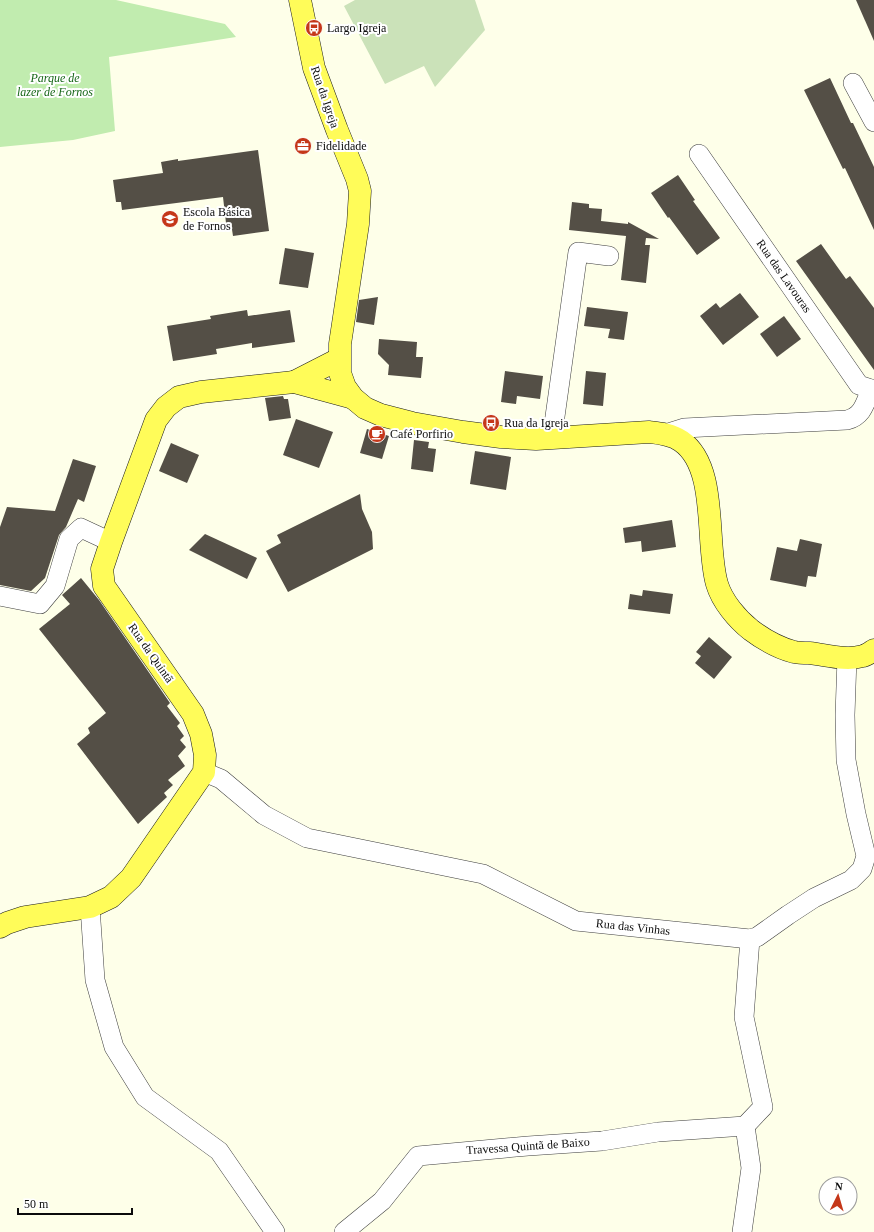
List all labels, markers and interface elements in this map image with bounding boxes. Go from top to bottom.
bus stop icon: Largo Igreja [304,18,324,38]
place label: Largo Igreja [327,21,387,35]
street label: Rua da Igreja [308,64,342,130]
park label: Parque de lazer de Fornos [17,71,93,99]
office icon: Fidelidade [293,136,313,156]
place label: Fidelidade [316,139,367,153]
place label: Escola Básica de Fornos [183,205,251,233]
school or university icon: Escola Básica de Fornos [160,209,180,229]
street label: Rua das Lavouras [754,237,815,315]
bus stop icon: Rua da Igreja [481,413,501,433]
place label: Rua da Igreja [504,416,569,430]
cafe icon: Café Porfirio [367,424,387,444]
place label: Café Porfirio [390,427,453,441]
street label: Rua da Quintã [125,621,177,686]
street label: Rua das Vinhas [595,916,671,938]
street label: Travessa Quintã de Baixo [466,1135,590,1157]
north arrow [818,1176,858,1216]
text: N [834,1180,843,1192]
scale bar [18,1190,132,1216]
text: 50 m [24,1197,49,1211]

